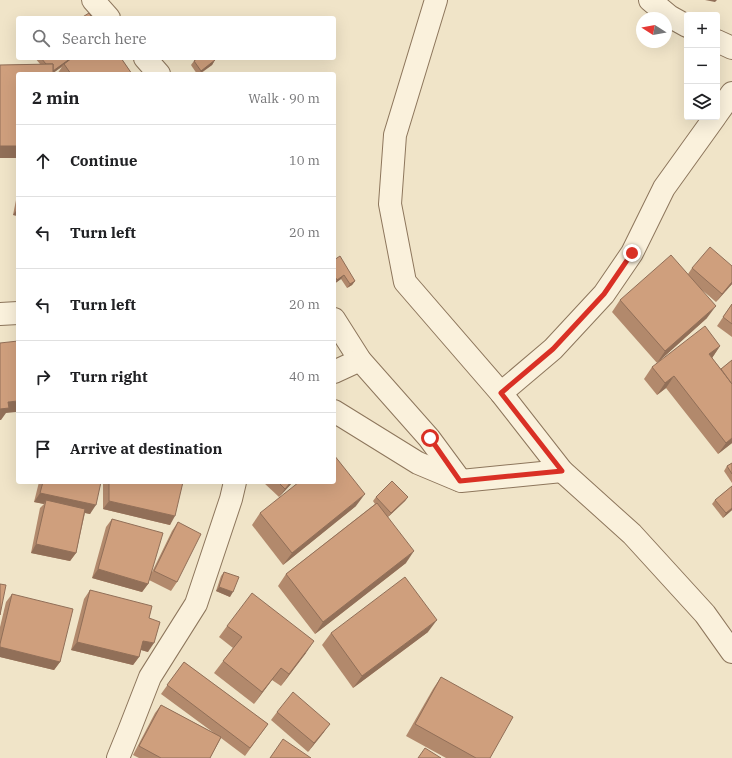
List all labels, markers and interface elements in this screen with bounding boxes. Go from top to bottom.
north arrow [636,12,672,48]
map controls [684,12,720,120]
button: + [684,12,720,48]
search box [16,16,336,60]
icon: search [30,27,52,49]
text: Search here [62,29,147,48]
button: − [684,48,720,84]
button: layers [684,84,720,120]
text: 2 min [32,87,80,109]
text: Walk · 90 m [248,90,320,107]
icon: ahead [32,150,54,172]
text: Continue [70,151,137,170]
text: 10 m [289,152,320,169]
icon: left [32,222,54,244]
text: Turn left [70,223,136,242]
text: 20 m [289,224,320,241]
route end [623,244,641,262]
icon: left [32,294,54,316]
text: Turn left [70,295,136,314]
text: 20 m [289,296,320,313]
icon: right [32,366,54,388]
text: Turn right [70,367,148,386]
text: 40 m [289,368,320,385]
route start [421,429,439,447]
icon: arrive [32,438,54,460]
text: Arrive at destination [70,439,222,458]

